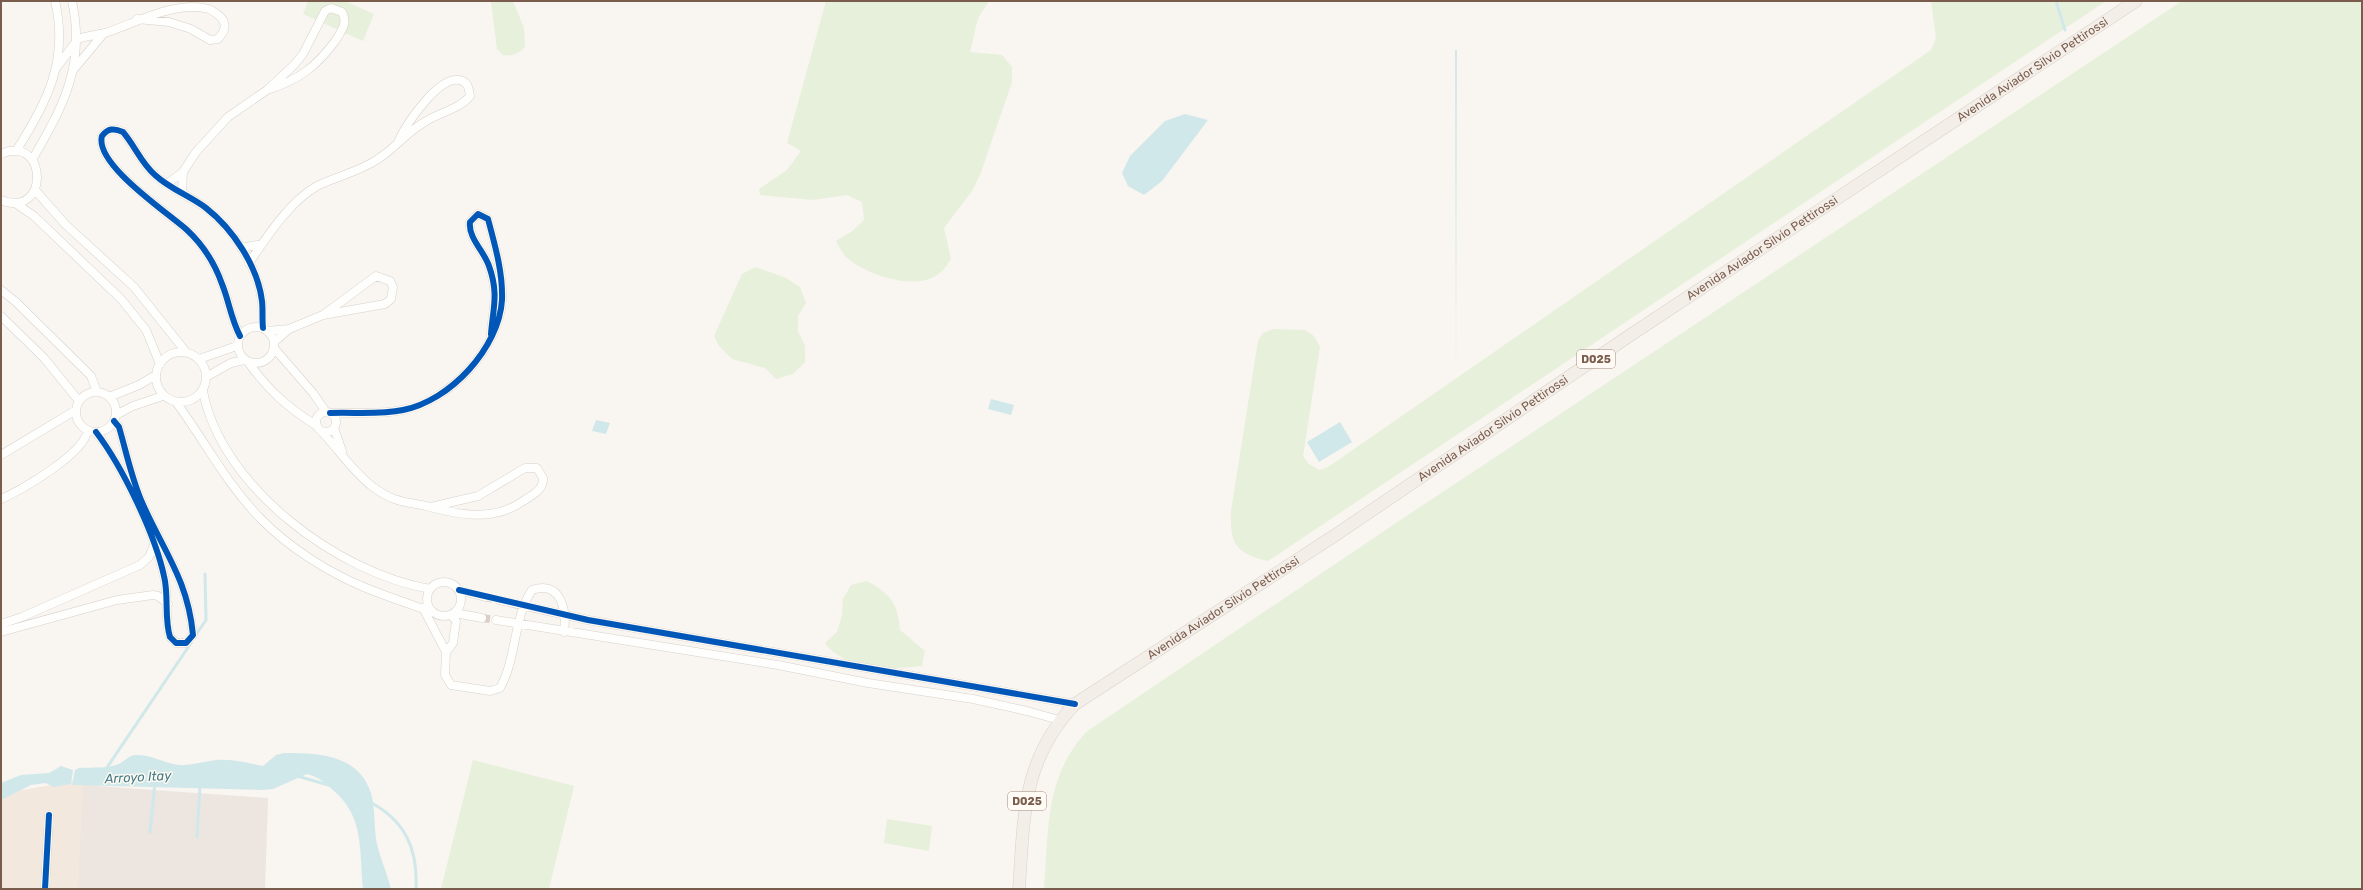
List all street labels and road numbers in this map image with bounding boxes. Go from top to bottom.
street label: Avenida Aviador Silvio Pettirossi [1954,14,2111,124]
street label: Avenida Aviador Silvio Pettirossi [1684,193,1840,303]
road number: D025 [1577,350,1615,368]
street label: Avenida Aviador Silvio Pettirossi [1415,372,1571,484]
street label: Avenida Aviador Silvio Pettirossi [1145,553,1302,662]
road number: D025 [1008,792,1046,810]

